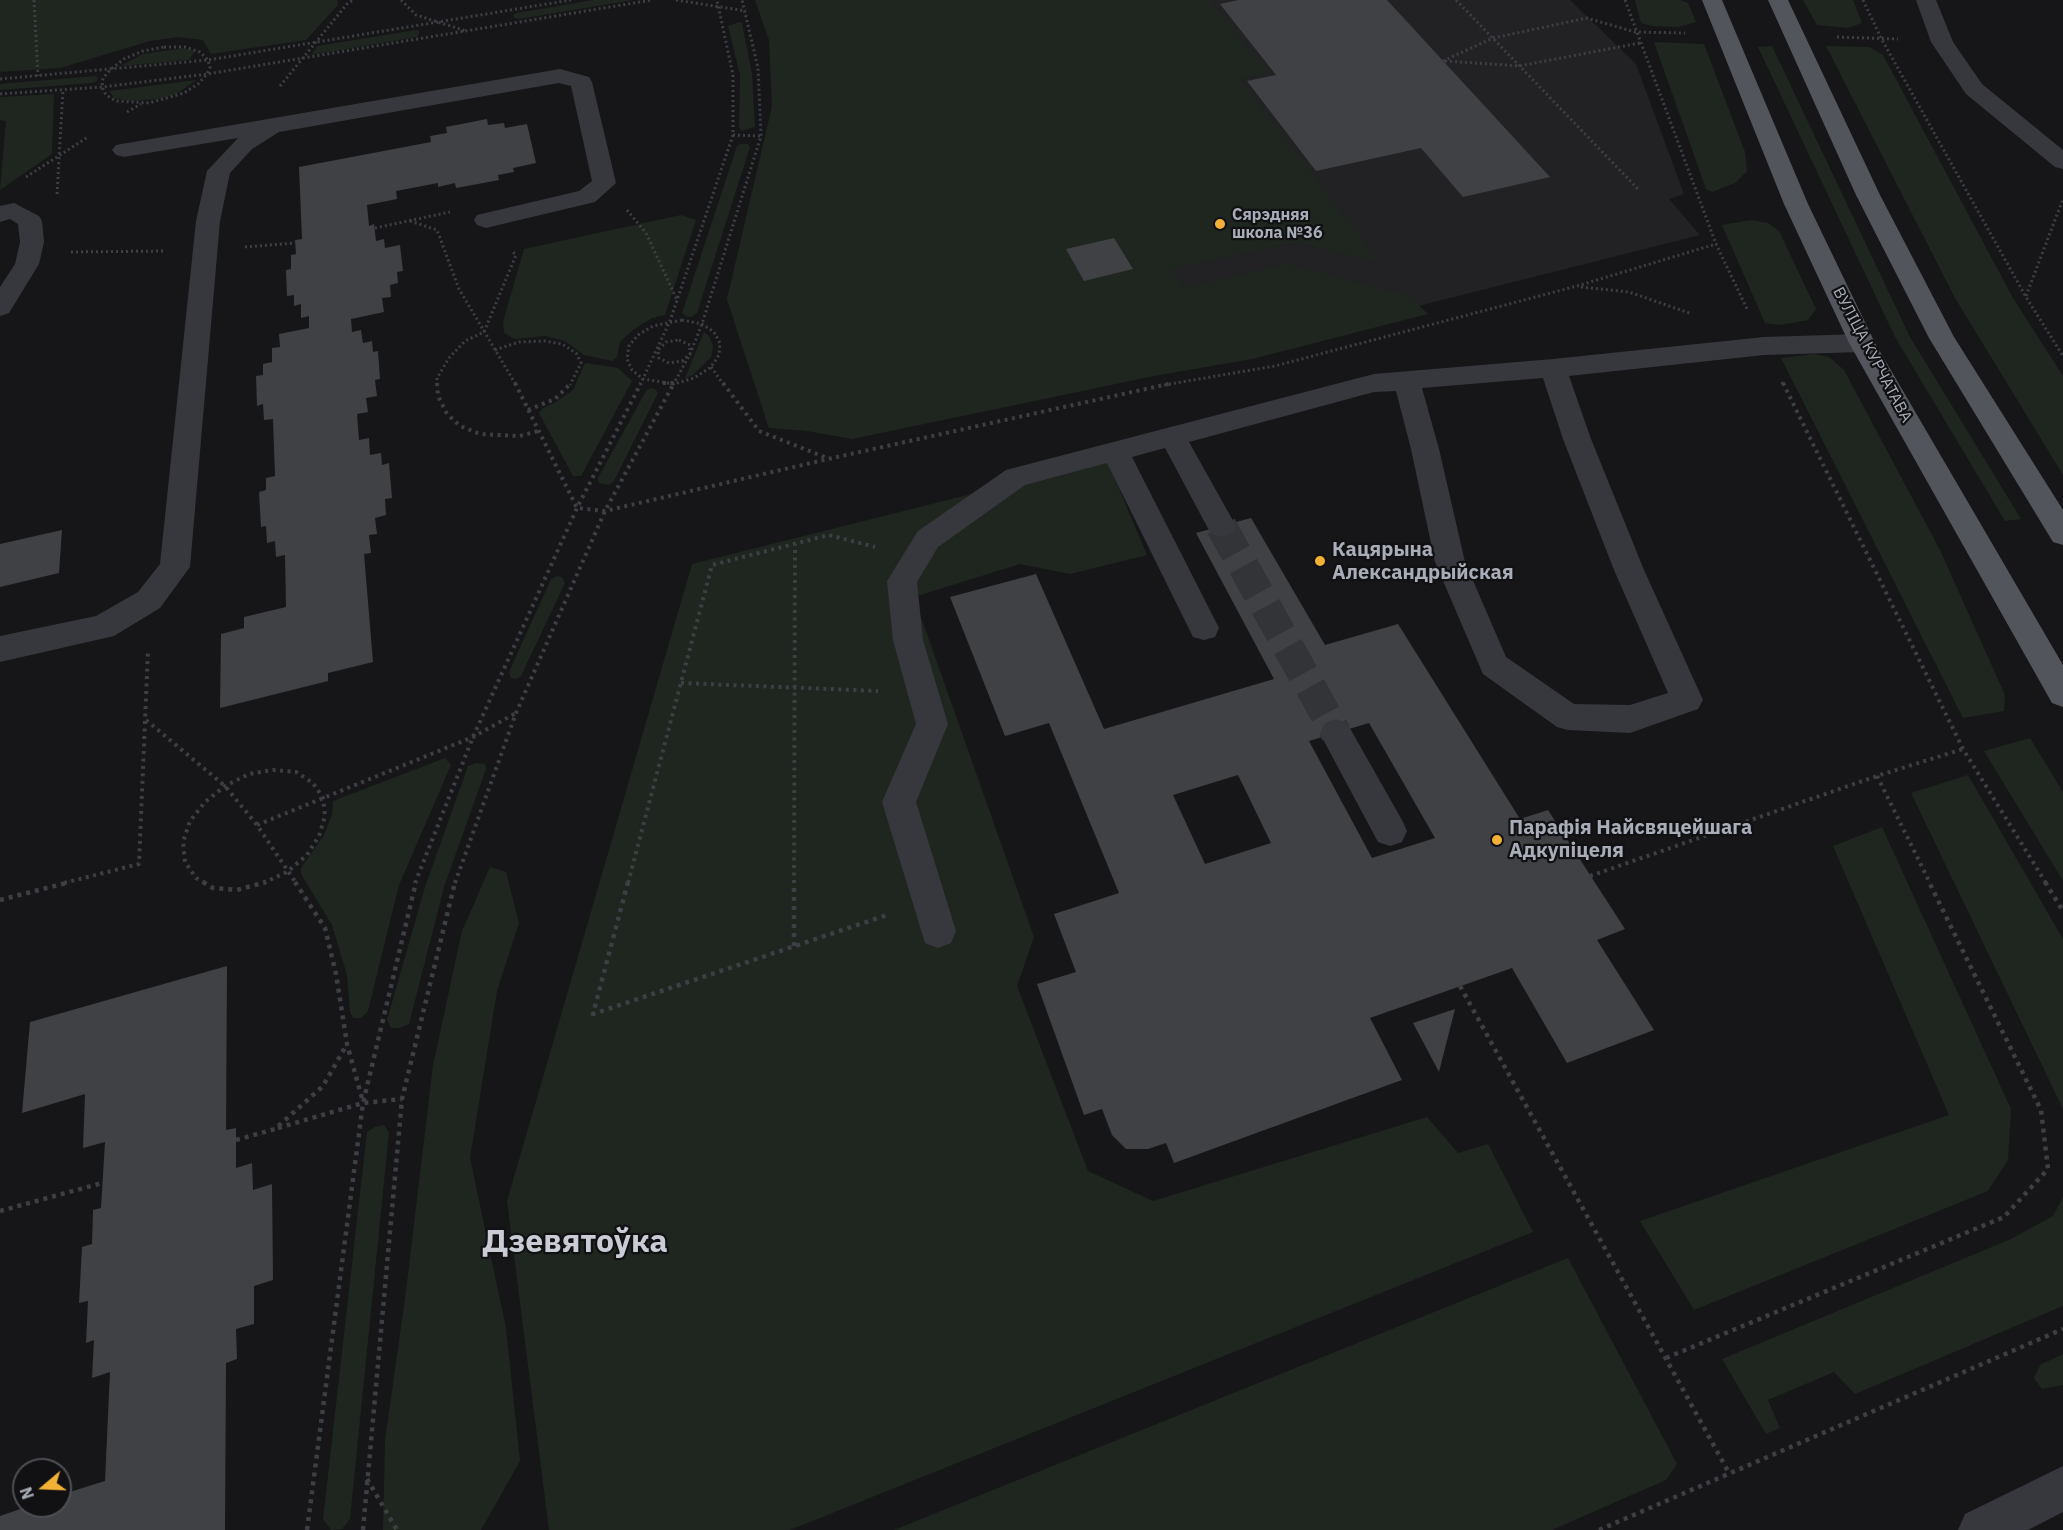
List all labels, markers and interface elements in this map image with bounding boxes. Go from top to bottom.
place label: Сярэдняя школа №36 [1232,205,1322,243]
marker: Сярэдняя школа №36 [1213,217,1227,231]
street label: ВУЛІЦА КУРЧАТАВА [1828,284,1916,426]
place label: Кацярына Александрыйская [1332,538,1514,585]
marker: Кацярына Александрыйская [1313,554,1327,568]
place label: Парафія Найсвяцейшага Адкупіцеля [1509,816,1752,863]
marker: Парафія Найсвяцейшага Адкупіцеля [1490,833,1504,847]
district label: Дзевятоўка [482,1224,668,1262]
north arrow [12,1458,72,1518]
text: N [16,1484,38,1502]

